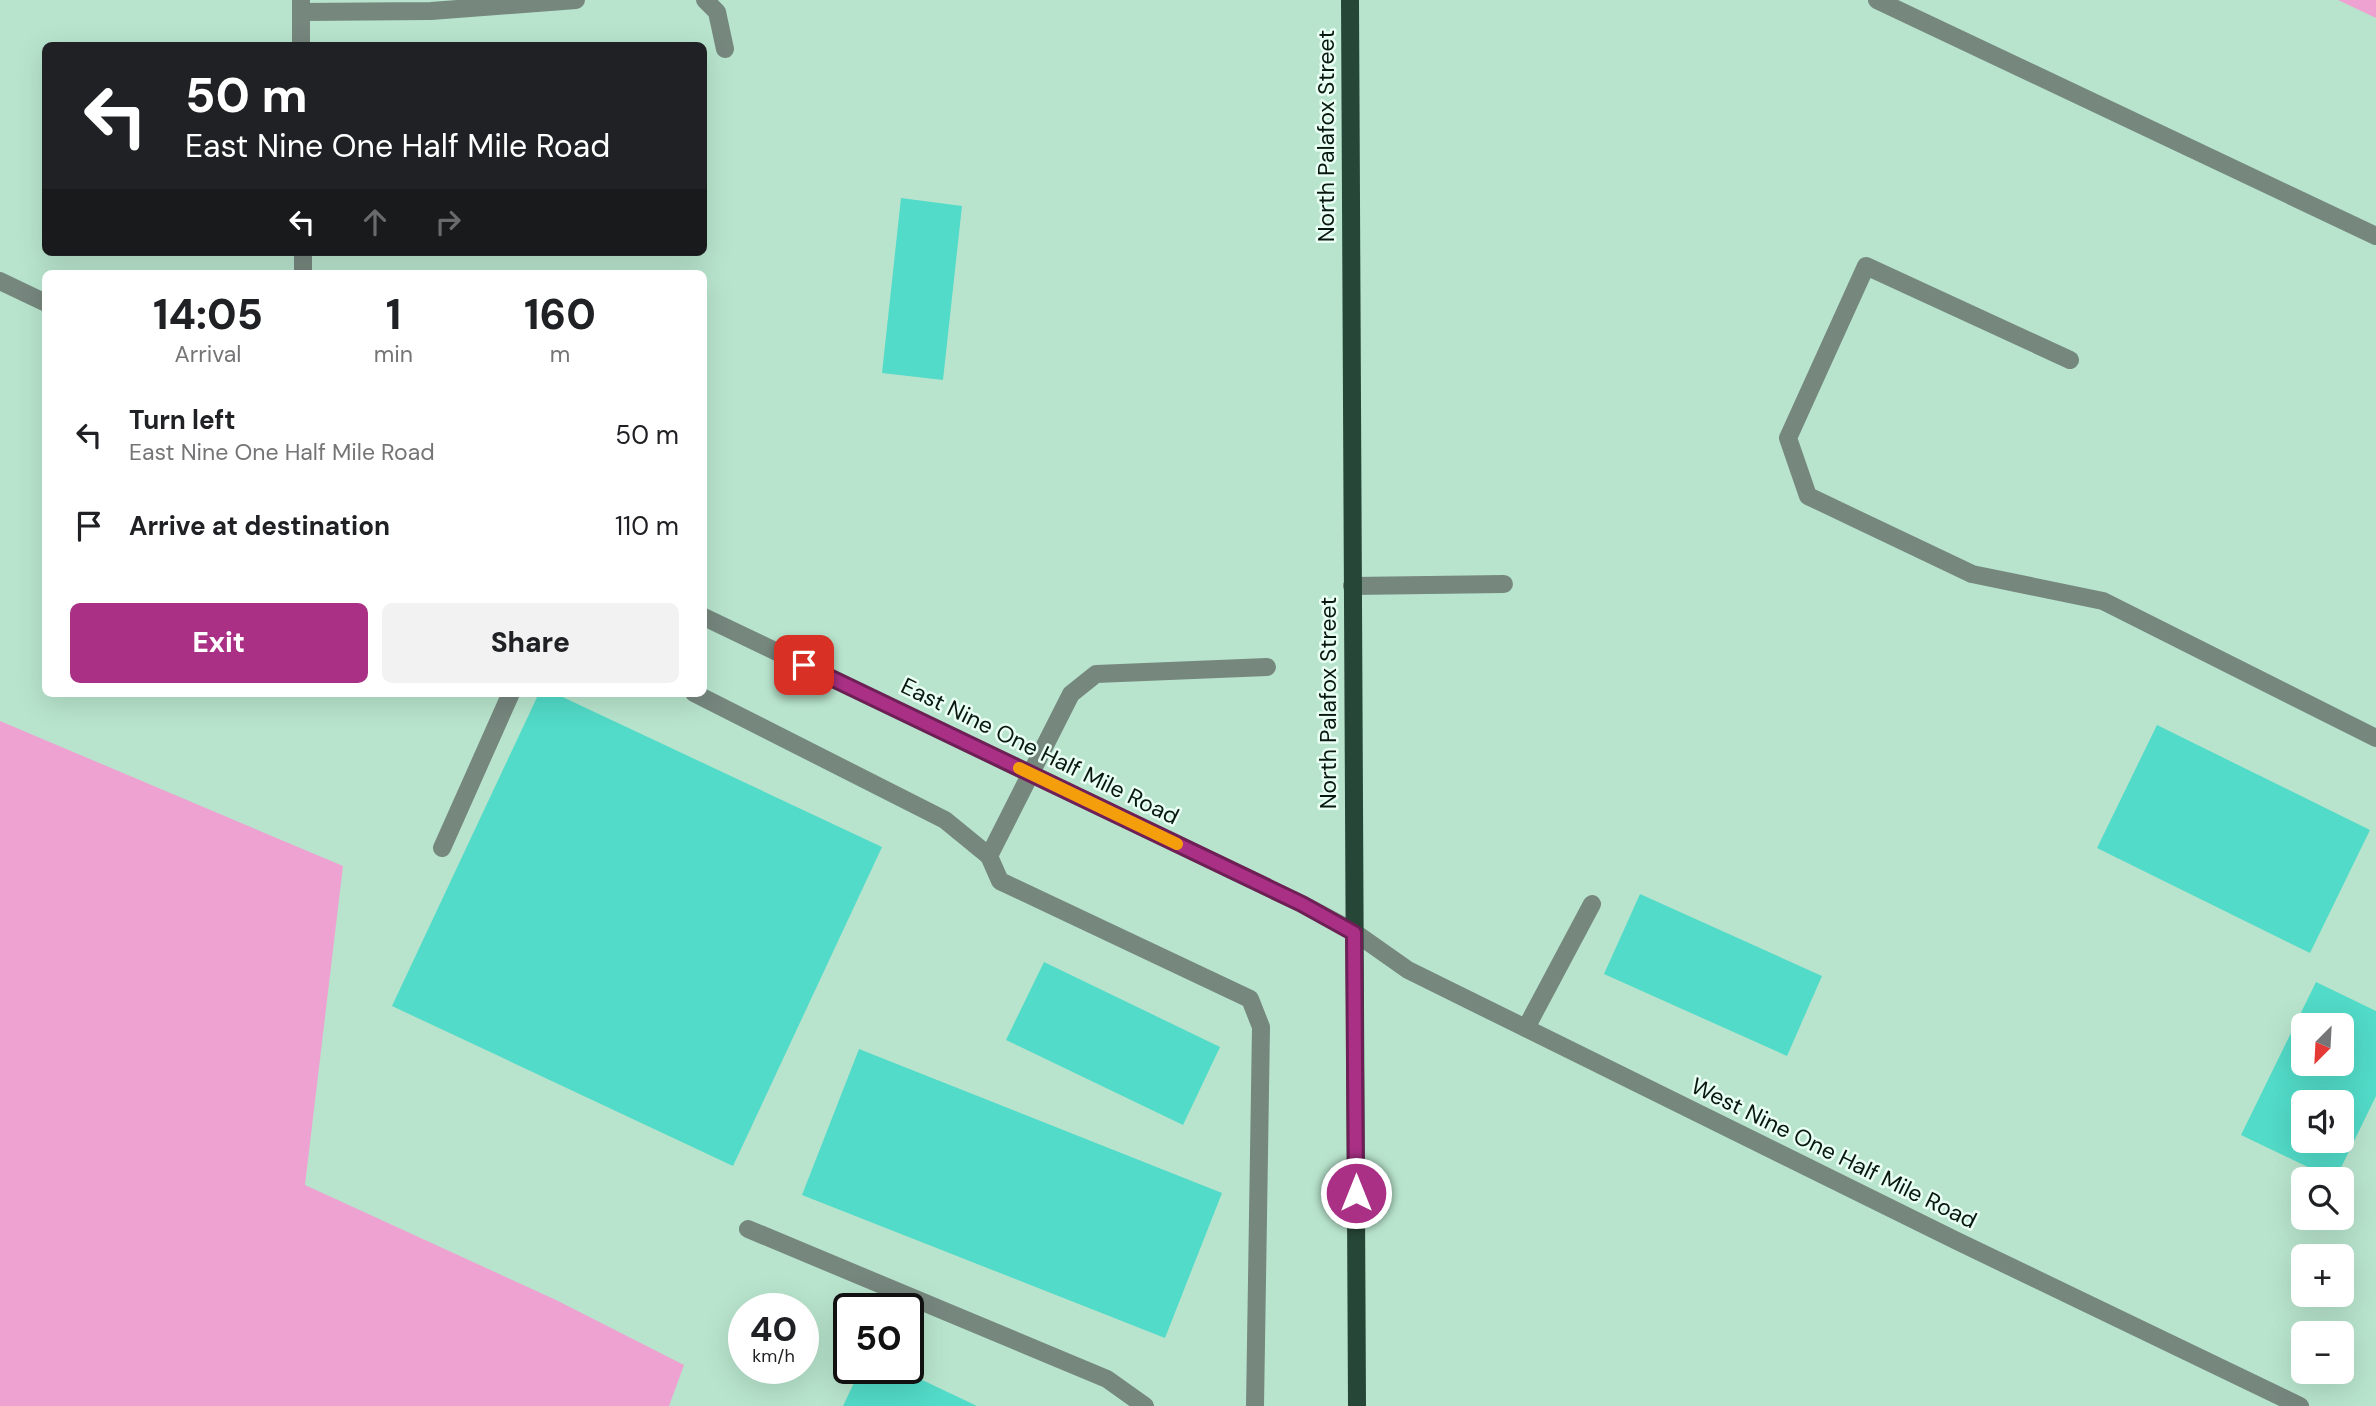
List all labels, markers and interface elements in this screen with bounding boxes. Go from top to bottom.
street label: North Palafox Street [1311,30,1341,242]
text: 50 m [185,63,308,127]
icon: left [70,70,161,161]
text: East Nine One Half Mile Road [185,125,610,167]
icon: left [283,203,321,241]
icon: ahead [356,203,394,241]
icon: right [429,203,467,241]
text: 14:05 [153,287,263,342]
text: 1 [386,287,401,342]
text: 160 [524,287,596,342]
text: Arrival [174,339,241,369]
text: min [374,339,413,369]
text: m [550,339,570,369]
text: Turn left [129,403,236,437]
icon: left [70,416,108,454]
text: 50 m [615,418,679,452]
text: East Nine One Half Mile Road [129,437,435,467]
icon: arrive [70,507,108,545]
text: Arrive at destination [129,509,390,543]
text: 110 m [615,509,679,543]
street label: North Palafox Street [1313,597,1343,809]
button: Exit [70,603,368,683]
button: Share [382,603,679,683]
pin [774,635,834,695]
icon: arrive [785,646,823,684]
street label: East Nine One Half Mile Road [896,671,1184,831]
north arrow [2291,1013,2354,1076]
map controls [2291,1013,2354,1384]
street label: West Nine One Half Mile Road [1686,1071,1982,1235]
button: sound [2291,1090,2354,1153]
position arrow [1319,1156,1393,1230]
button: search [2291,1167,2354,1230]
button: + [2291,1244,2354,1307]
speed limit sign: 50 [833,1293,924,1384]
text: 40 [750,1306,797,1352]
button: − [2291,1321,2354,1384]
text: km/h [752,1344,795,1368]

